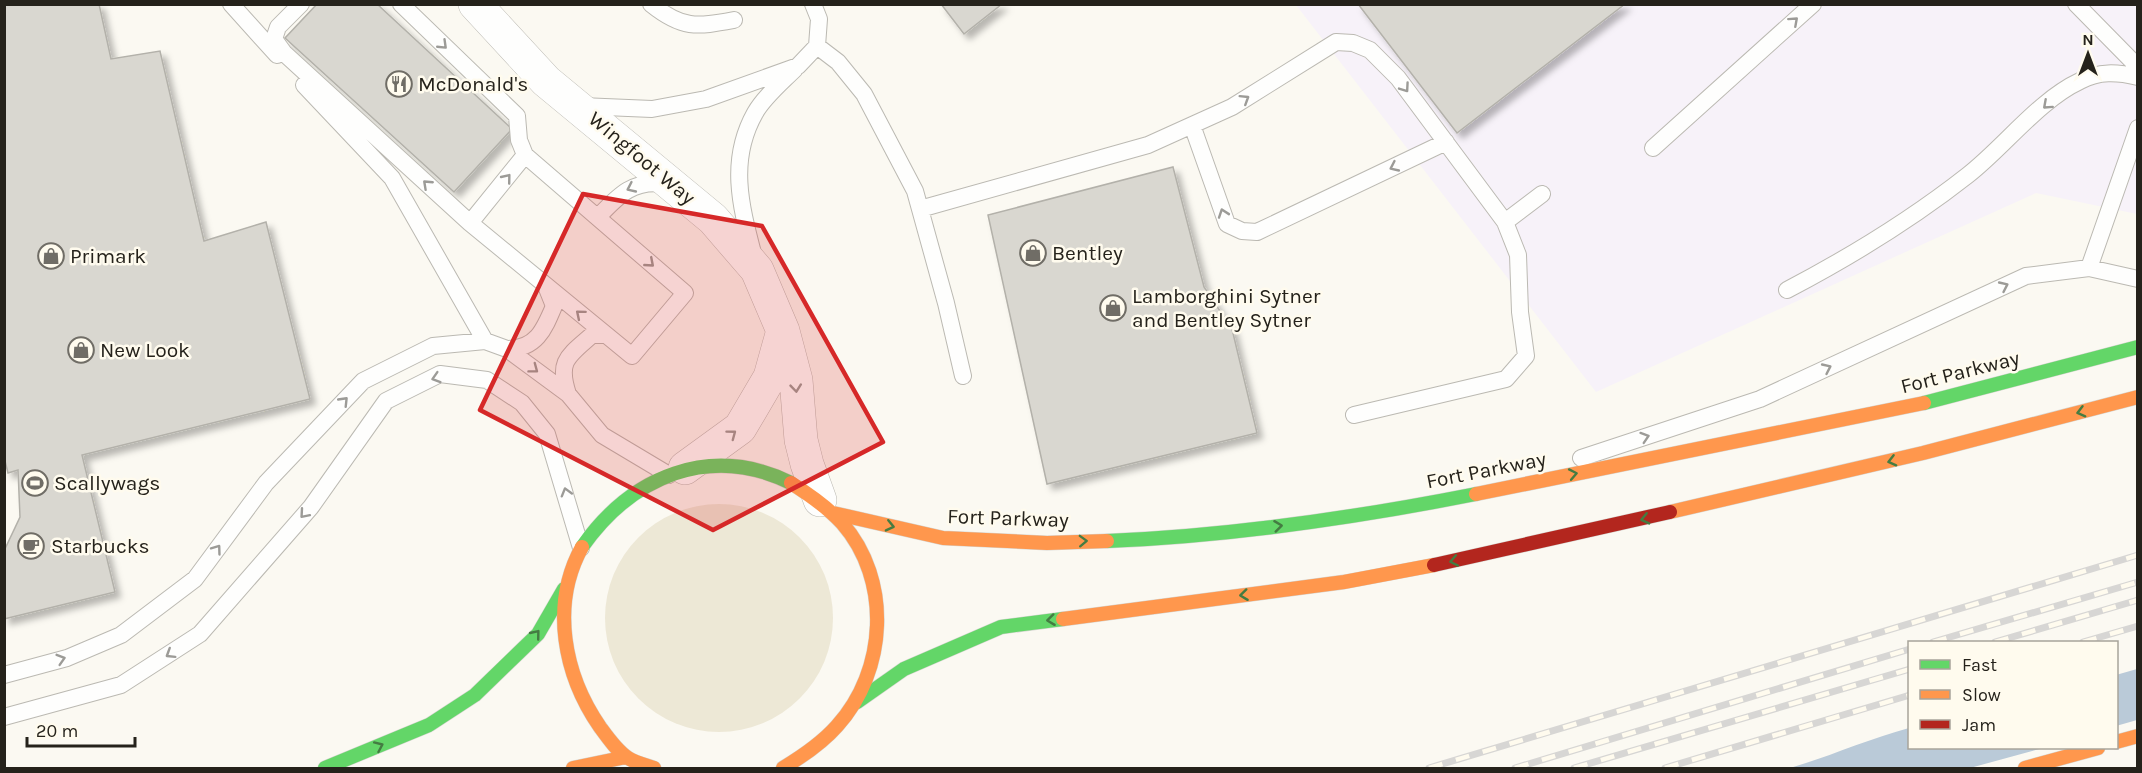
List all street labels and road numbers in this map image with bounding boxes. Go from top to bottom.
street label: Wingfoot Way [584,106,700,210]
street label: Fort Parkway [1898,346,2022,398]
street label: Fort Parkway [1424,447,1548,493]
street label: Fort Parkway [947,504,1069,532]

